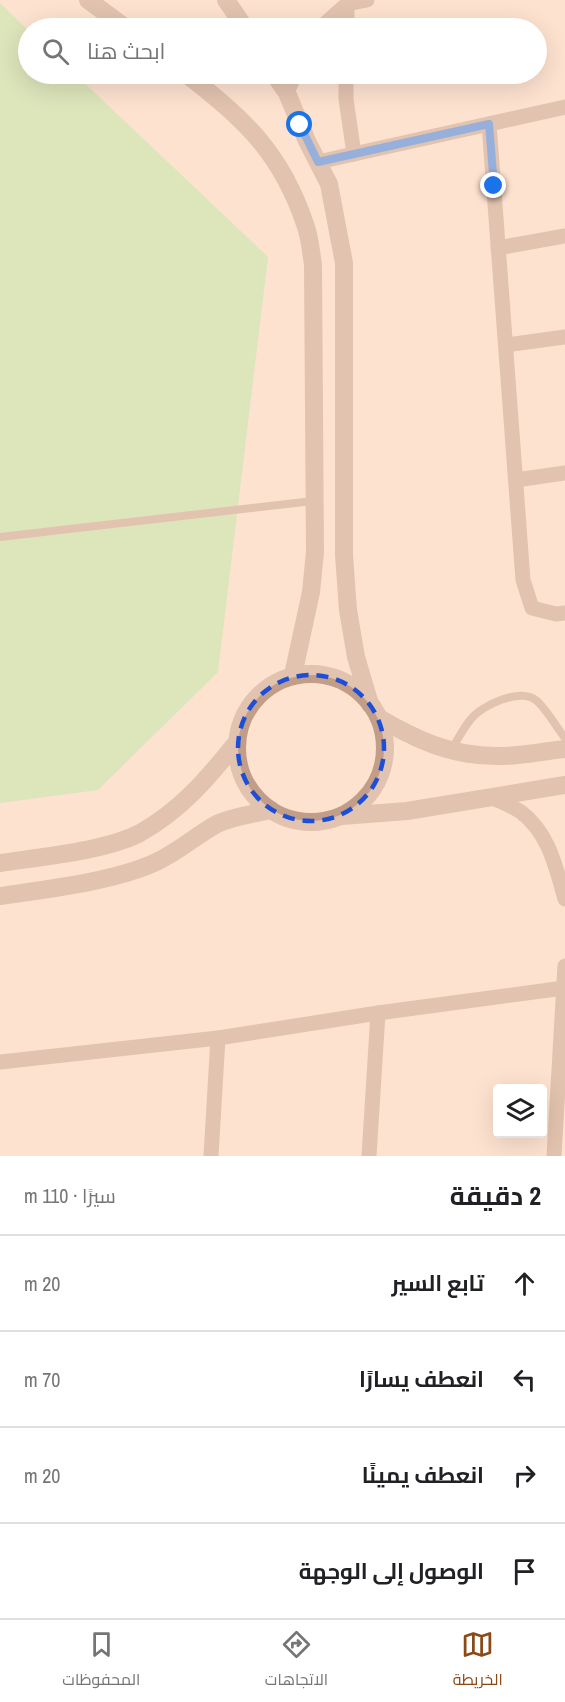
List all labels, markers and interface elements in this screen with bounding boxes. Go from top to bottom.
search box [18,18,547,84]
icon: search [39,35,72,68]
text: ابحث هنا [87,36,166,66]
route start [286,111,312,137]
route end [480,172,506,198]
map controls [493,1084,547,1138]
button: layers [493,1084,547,1138]
text: 2 دقيقة [450,1178,541,1213]
text: سيرًا · 110 m [24,1182,116,1209]
icon: ahead [508,1267,541,1300]
text: تابع السير [392,1268,484,1298]
text: 20 m [24,1270,60,1297]
icon: left [508,1363,541,1396]
text: انعطف يسارًا [359,1364,484,1394]
text: 70 m [24,1366,60,1393]
icon: right [508,1459,541,1492]
text: انعطف يمينًا [362,1460,484,1490]
text: 20 m [24,1462,60,1489]
icon: arrive [508,1555,541,1588]
text: الوصول إلى الوجهة [299,1556,484,1586]
tab: المحفوظات [62,1628,140,1694]
tab: الاتجاهات [265,1628,328,1694]
tab: الخريطة [453,1628,503,1694]

